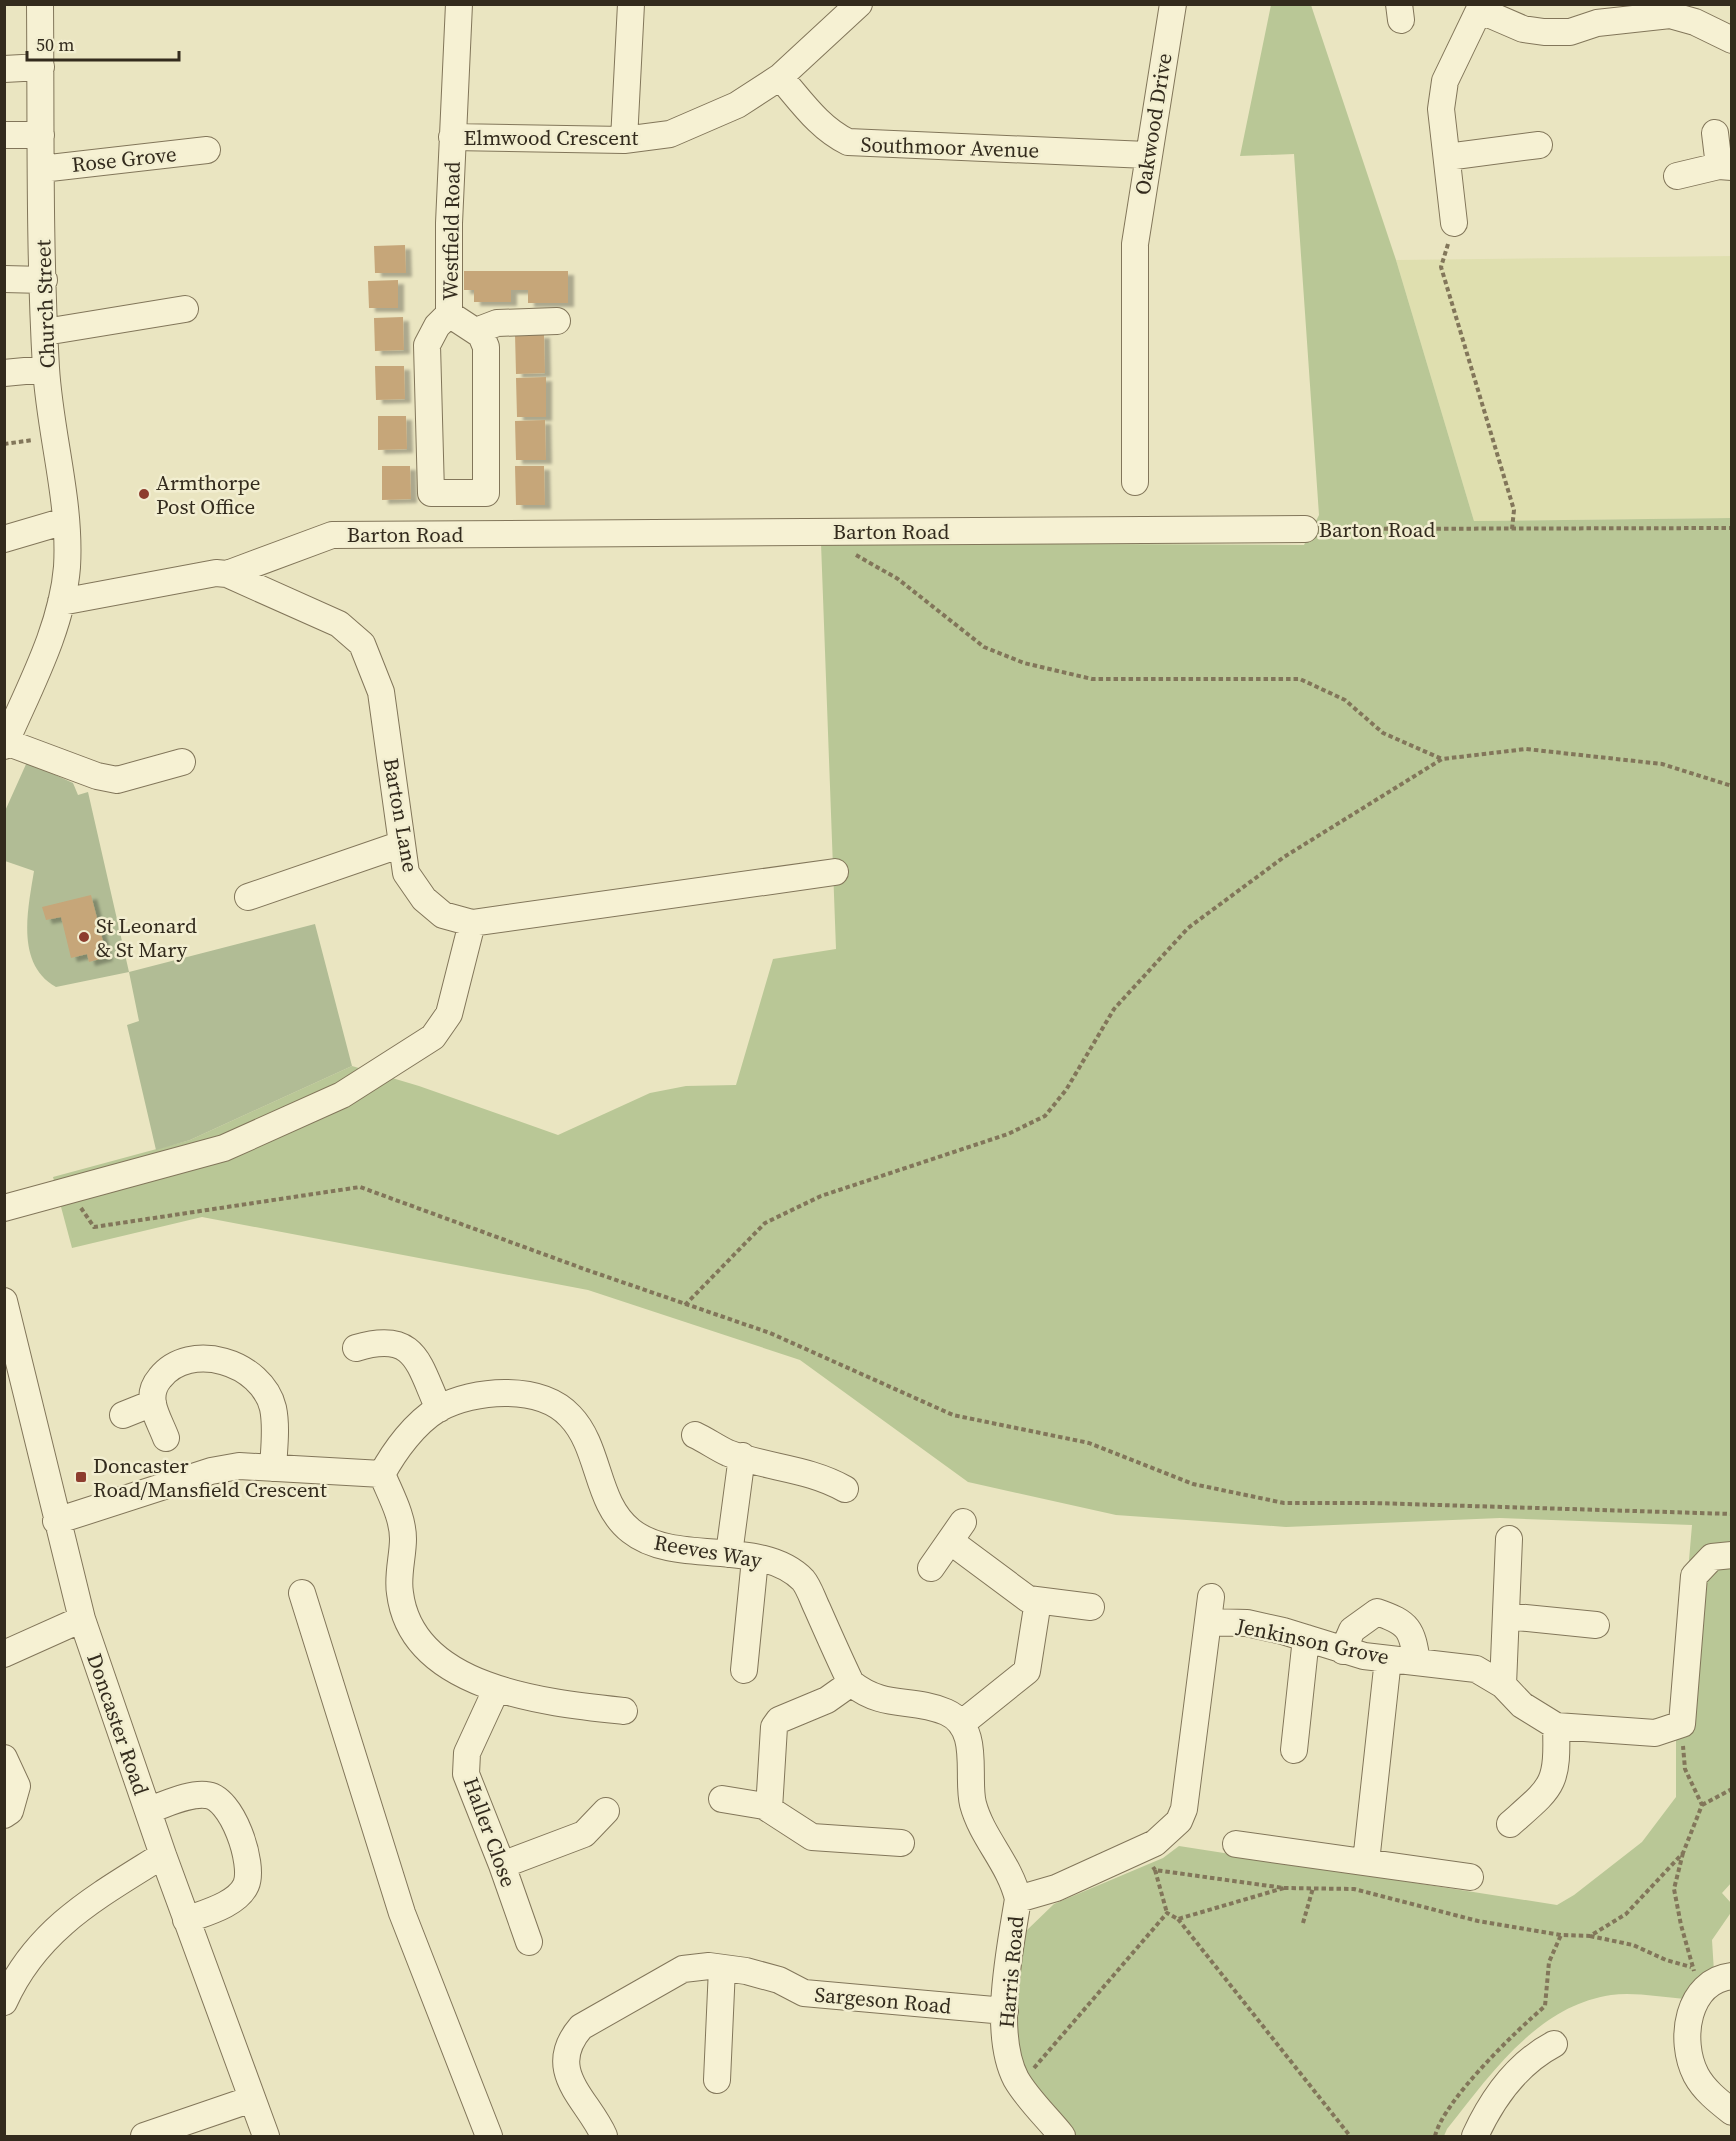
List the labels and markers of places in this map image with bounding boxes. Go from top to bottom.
place label: Armthorpe Post Office [156,468,260,521]
marker: Armthorpe Post Office [137,487,151,501]
place label: St Leonard & St Mary [96,911,197,964]
marker: St Leonard & St Mary [77,930,91,944]
place label: Doncaster Road/Mansfield Crescent [93,1451,327,1504]
marker: Doncaster Road/Mansfield Crescent [74,1470,88,1484]

